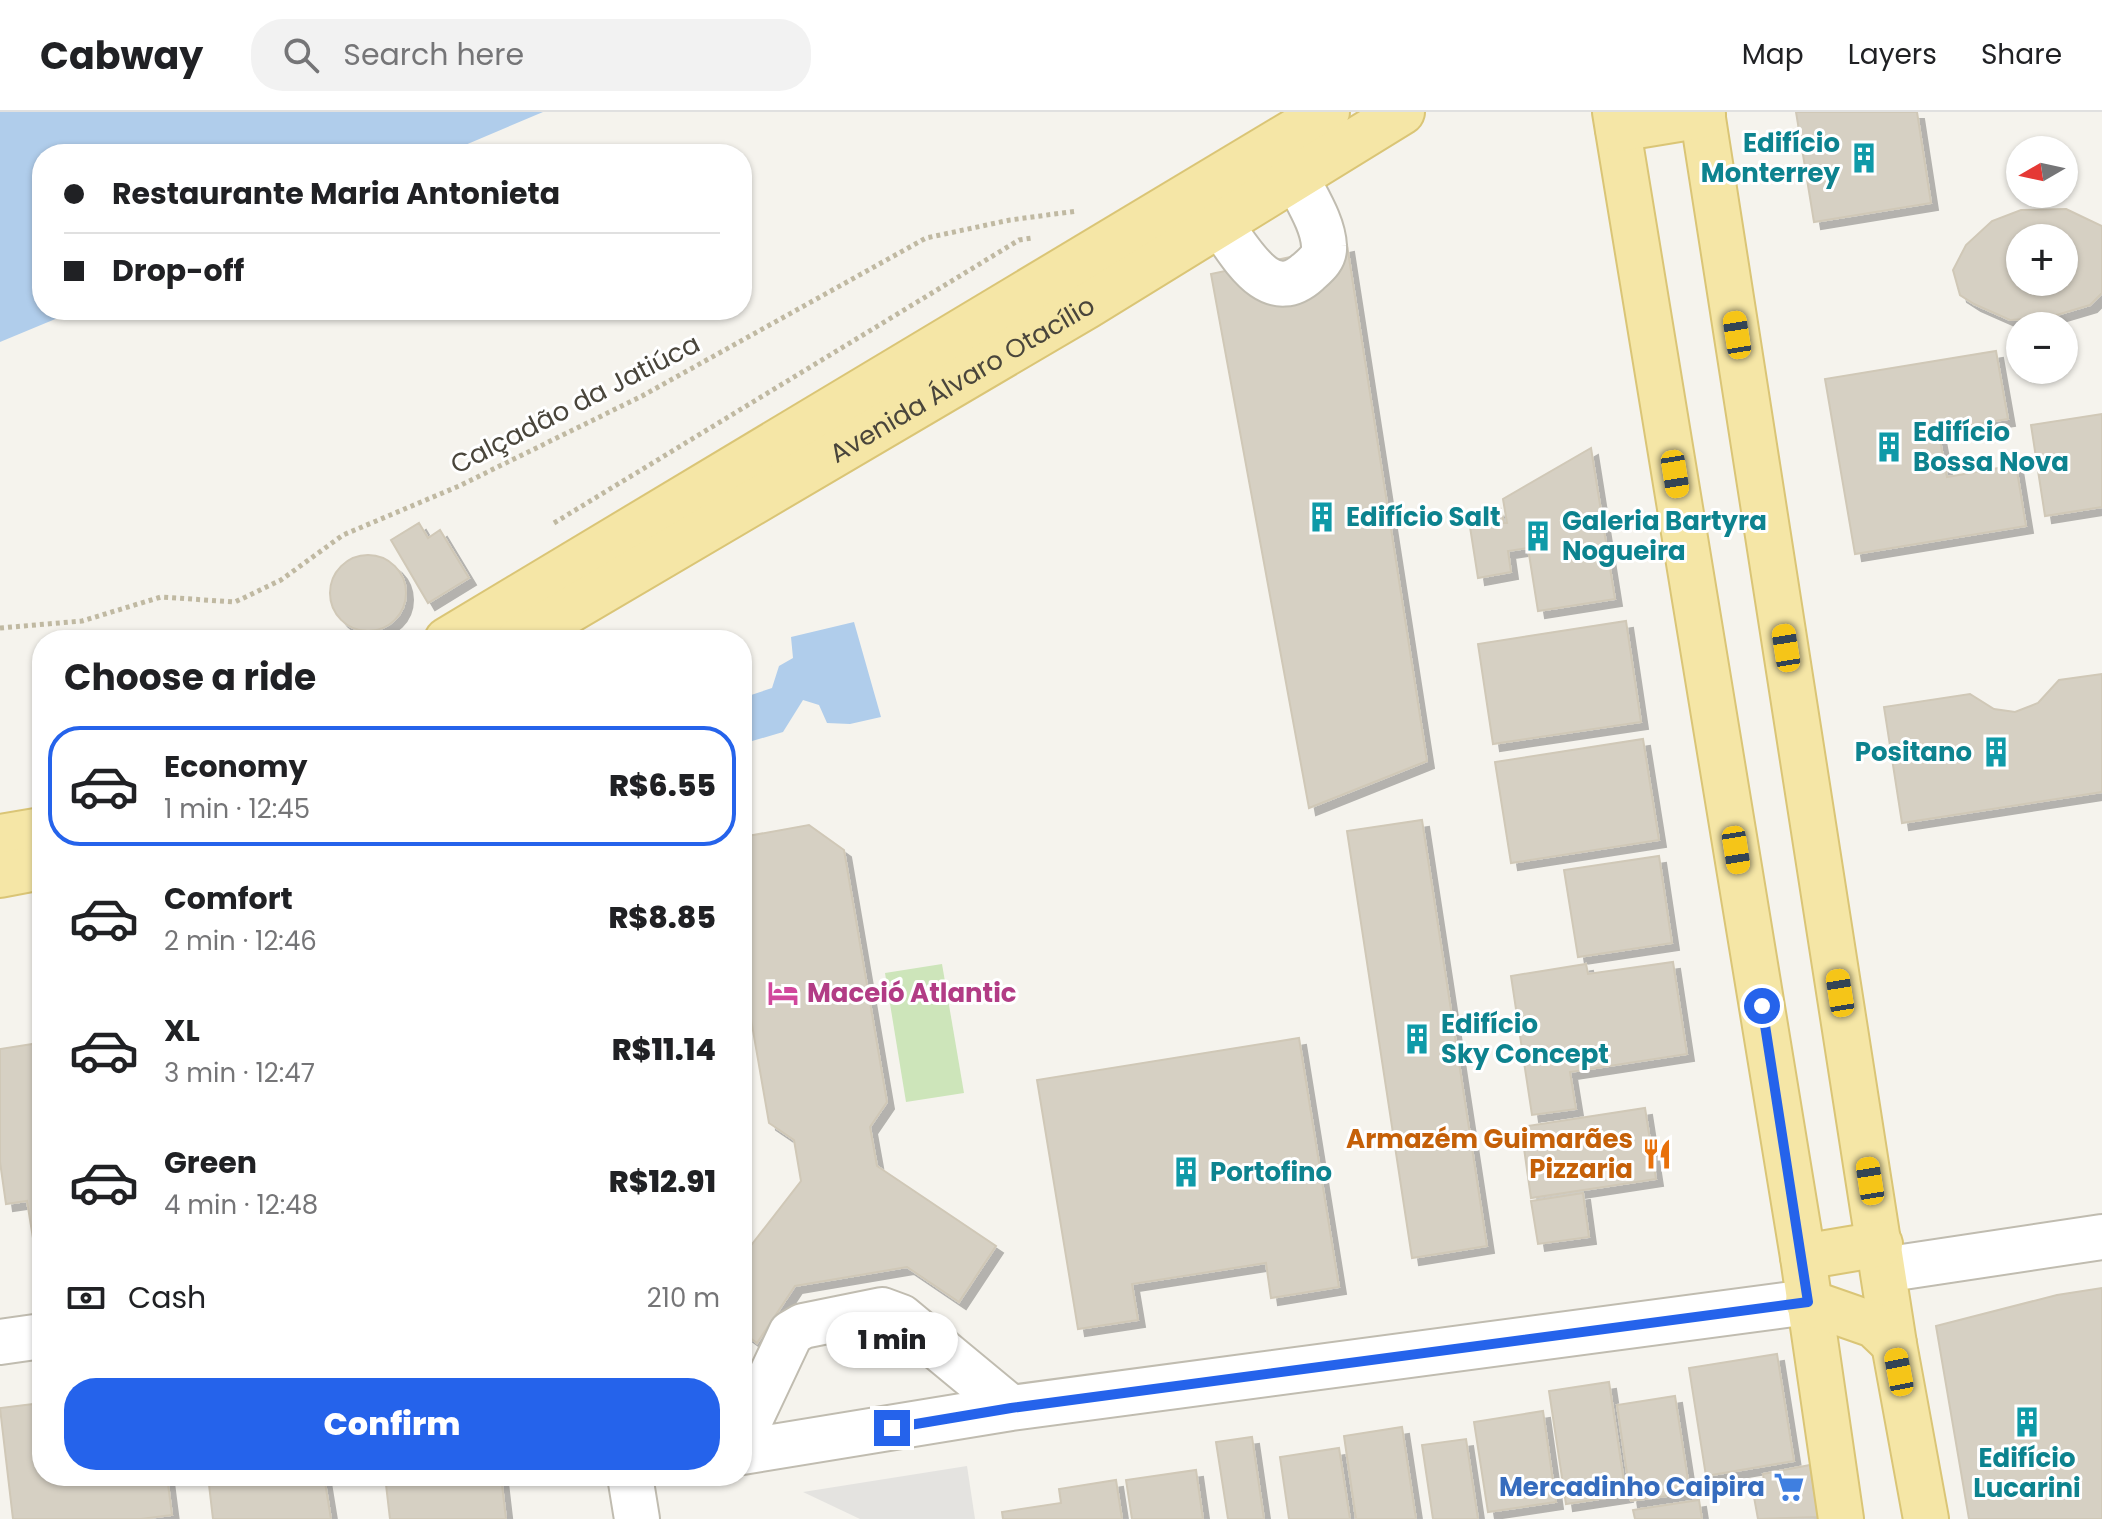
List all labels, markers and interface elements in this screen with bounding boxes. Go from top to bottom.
search box [251,19,811,91]
text: Cabway [40,29,203,82]
icon: search [279,33,323,77]
text: Search here [343,33,524,76]
text: Map [1742,35,1804,74]
text: Layers [1848,35,1937,74]
text: Share [1981,35,2062,74]
place label: Edifício Monterrey [1701,125,1841,191]
north arrow [2006,136,2078,208]
map controls [2006,136,2078,384]
building icon: Edifício Monterrey [1847,141,1881,175]
text: Restaurante Maria Antonieta [112,172,560,215]
button: + [2006,224,2078,296]
text: Drop-off [112,249,244,292]
street label: Avenida Álvaro Otacílio [823,287,1101,472]
car [1721,309,1753,361]
button: − [2006,312,2078,384]
street label: Calçadão da Jatiúca [444,325,706,483]
place label: Edifício Bossa Nova [1913,414,2069,480]
building icon: Edifício Bossa Nova [1872,430,1906,464]
car [1659,448,1691,500]
place label: Edifício Salt [1346,499,1500,535]
building icon: Edifício Salt [1305,500,1339,534]
place label: Galeria Bartyra Nogueira [1562,503,1767,569]
building icon: Galeria Bartyra Nogueira [1521,519,1555,553]
car [1770,622,1802,674]
text: Choose a ride [64,652,316,703]
place label: Positano [1855,734,1972,770]
building icon: Positano [1979,735,2013,769]
text: Economy [164,745,308,788]
icon: car [68,750,140,822]
text: R$6.55 [609,764,716,807]
text: 1 min · 12:45 [164,791,310,827]
car [1720,824,1752,876]
text: Comfort [164,877,293,920]
icon: car [68,882,140,954]
text: R$8.85 [608,896,716,939]
text: 2 min · 12:46 [164,923,317,959]
car [1824,967,1856,1019]
place label: Maceió Atlantic [807,975,1017,1011]
hotel icon: Maceió Atlantic [766,976,800,1010]
route start [1744,988,1780,1024]
place label: Edifício Sky Concept [1441,1006,1609,1072]
text: XL [164,1009,200,1052]
icon: car [68,1014,140,1086]
building icon: Edifício Sky Concept [1400,1022,1434,1056]
text: R$11.14 [612,1028,716,1071]
text: 3 min · 12:47 [164,1055,315,1091]
place label: Armazém Guimarães Pizzaria [1346,1121,1633,1187]
restaurant icon: Armazém Guimarães Pizzaria [1640,1137,1674,1171]
text: Green [164,1141,257,1184]
icon: car [68,1146,140,1218]
place label: Portofino [1210,1154,1332,1190]
building icon: Portofino [1169,1155,1203,1189]
car [1854,1155,1886,1207]
text: R$12.91 [609,1160,716,1203]
text: 4 min · 12:48 [164,1187,318,1223]
icon: cash [64,1276,108,1320]
text: Cash [128,1276,206,1319]
text: 210 m [647,1280,720,1316]
callout: 1 min [826,1312,958,1368]
text: 1 min [858,1322,926,1358]
car [1883,1346,1915,1398]
button: Confirm [64,1378,720,1470]
building icon: Edifício Lucarini [2010,1405,2044,1439]
route end [874,1410,910,1446]
place label: Edifício Lucarini [1973,1440,2081,1506]
place label: Mercadinho Caipira [1499,1469,1765,1505]
supermarket icon: Mercadinho Caipira [1772,1470,1806,1504]

